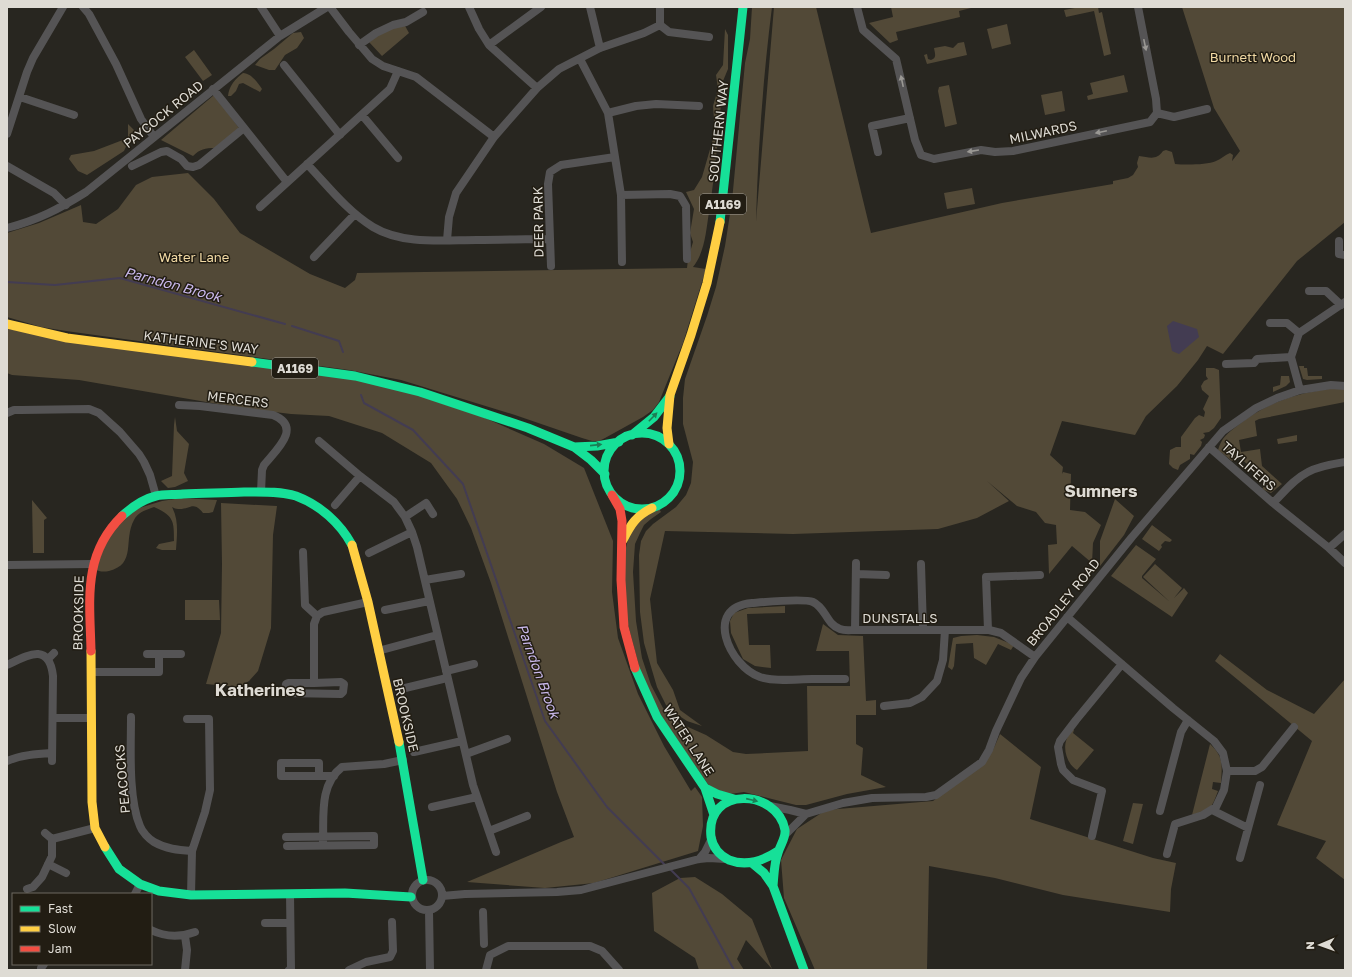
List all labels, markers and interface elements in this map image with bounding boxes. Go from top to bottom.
one-way arrow [1143,39,1149,51]
park label: Burnett Wood [1210,49,1296,65]
one-way arrow [898,75,904,88]
street label: PAYCOCK ROAD [120,77,206,151]
street label: SOUTHERN WAY [705,78,731,183]
street label: MILWARDS [1008,117,1078,147]
one-way arrow [1095,130,1107,136]
one-way arrow [967,148,979,154]
street label: DEER PARK [529,186,547,258]
road number: A1169 [700,194,746,214]
park label: Water Lane [159,249,229,265]
water label: Parndon Brook [123,263,225,306]
street label: KATHERINE'S WAY [143,327,260,357]
road number: A1169 [272,358,318,378]
street label: MERCERS [206,387,270,411]
one-way arrow [648,412,658,422]
street label: TAYLIFERS [1218,438,1280,494]
one-way arrow [590,442,602,449]
district label: Sumners [1065,480,1138,501]
street label: BROADLEY ROAD [1023,555,1103,649]
street label: BROOKSIDE [69,575,87,651]
street label: DUNSTALLS [862,610,938,626]
water label: Parndon Brook [514,621,565,723]
street label: BROOKSIDE [390,677,422,753]
district label: Katherines [215,679,306,700]
street label: WATER LANE [660,701,718,779]
street label: PEACOCKS [111,744,133,814]
one-way arrow [746,798,758,804]
legend [12,893,152,965]
text: Fast [48,901,73,916]
text: Slow [48,921,76,936]
north arrow [1300,925,1340,965]
text: Jam [48,941,72,956]
text: N [1303,941,1316,950]

